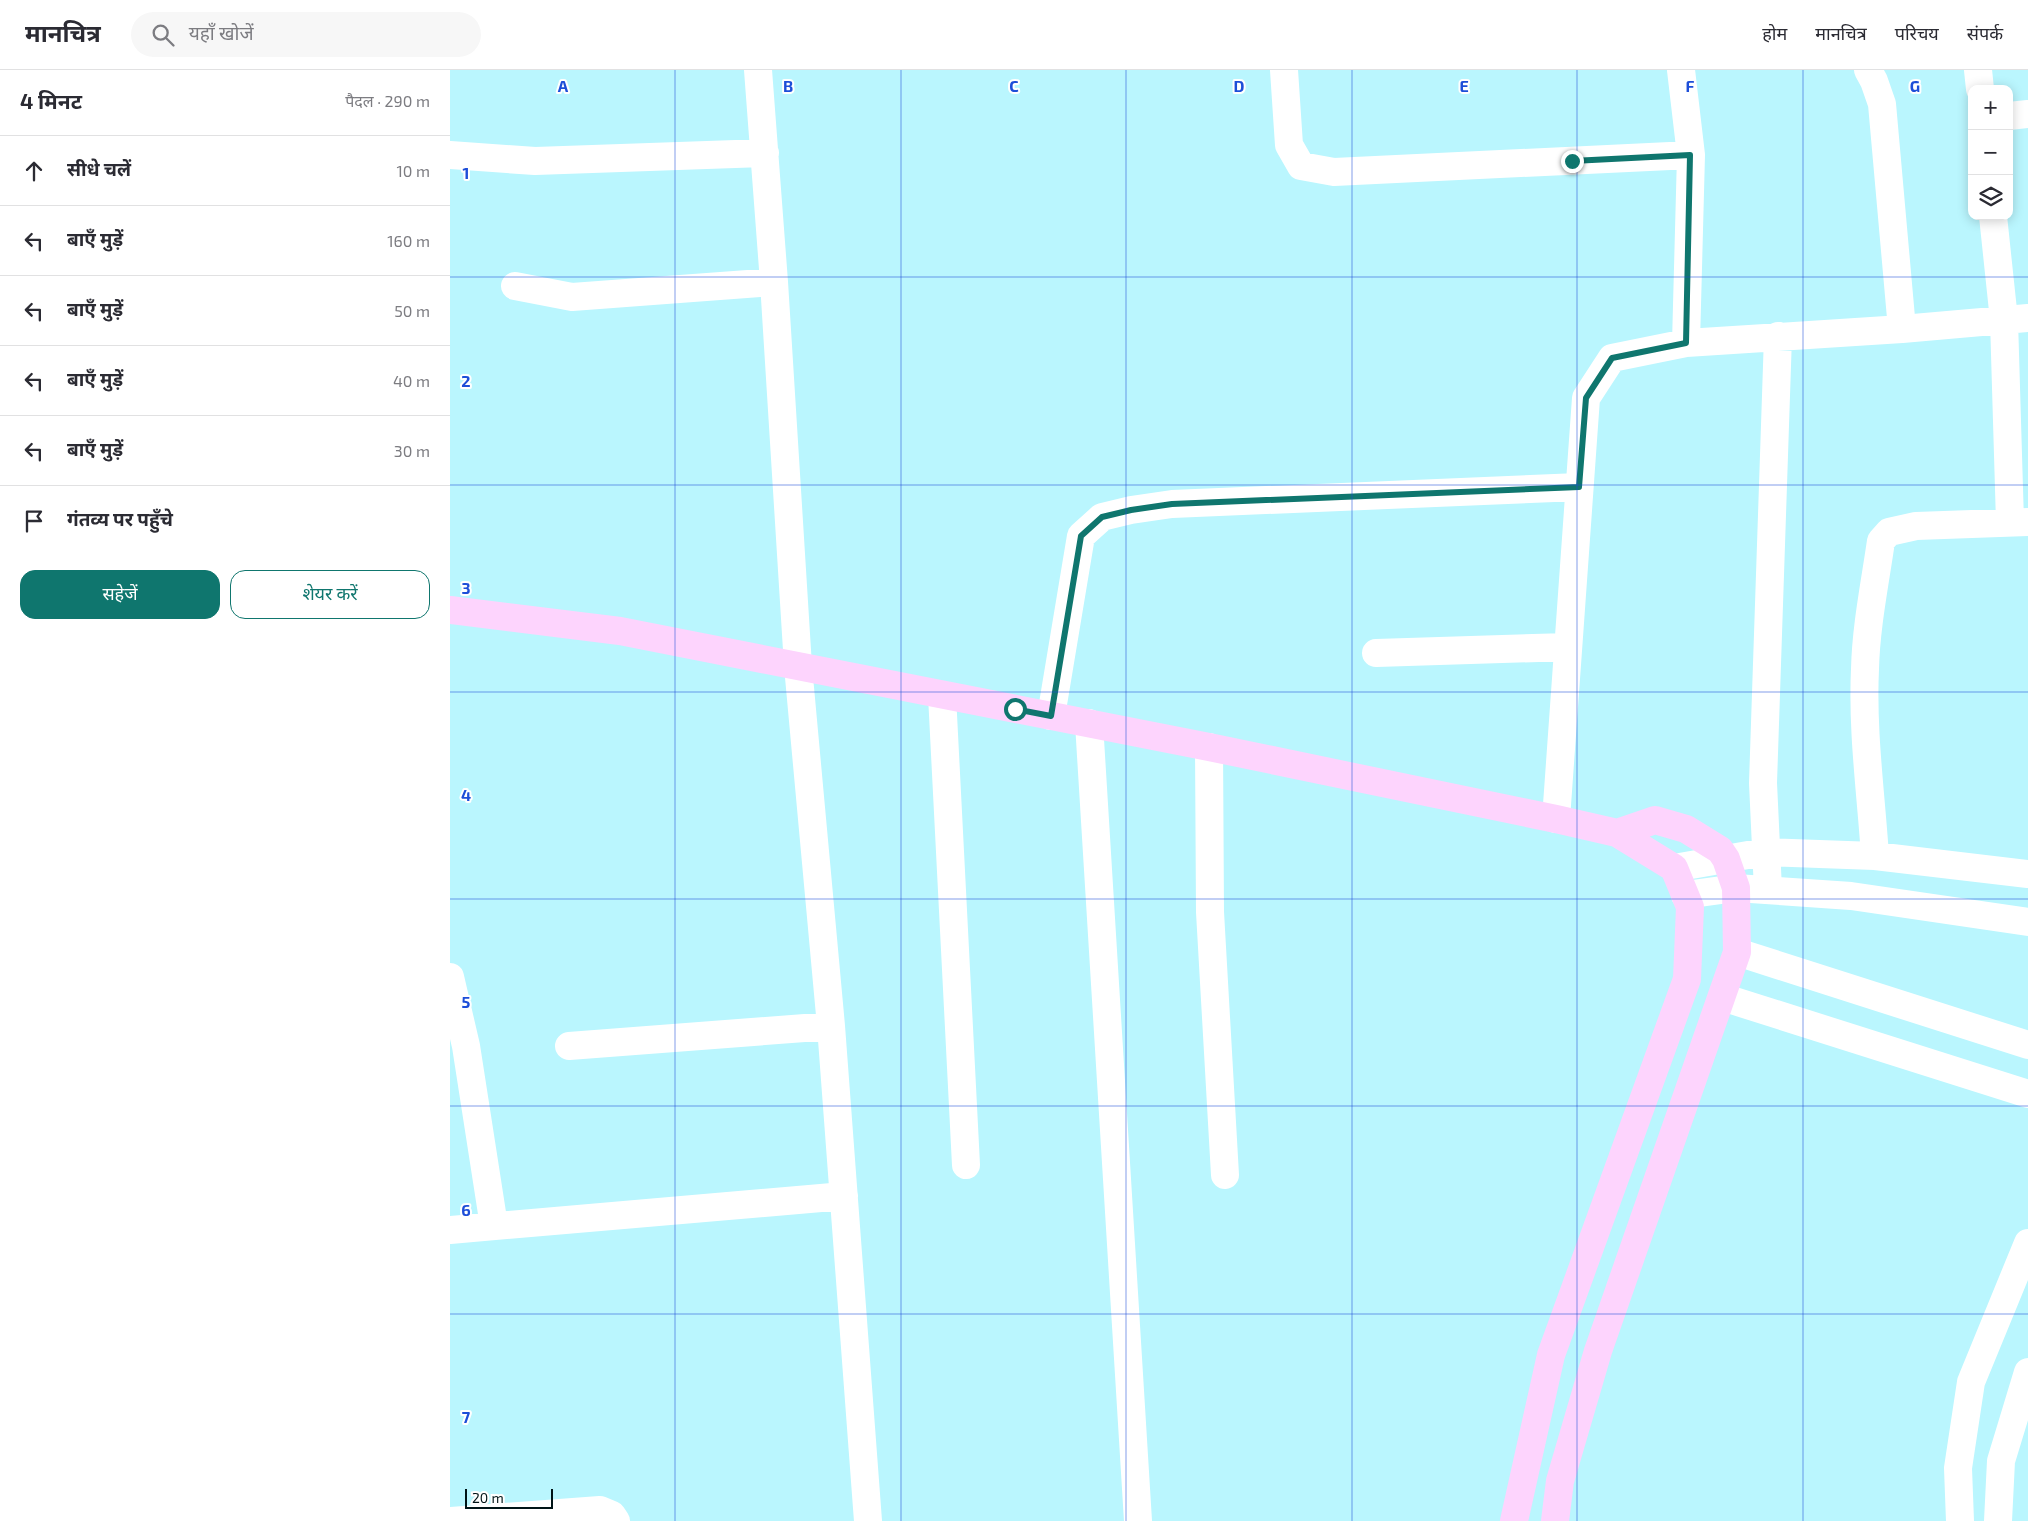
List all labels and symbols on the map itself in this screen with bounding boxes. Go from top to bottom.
text: A [558,76,569,95]
text: B [783,76,793,95]
text: C [1009,76,1019,95]
text: D [1234,76,1245,95]
text: E [1459,76,1469,95]
text: F [1686,76,1695,95]
text: G [1910,76,1920,95]
route end [1561,150,1584,173]
text: 1 [463,163,469,182]
text: 2 [461,371,471,390]
text: 3 [461,578,471,597]
route start [1004,698,1027,721]
text: 4 [461,785,471,804]
text: 5 [462,992,471,1011]
text: 6 [461,1200,471,1219]
text: 7 [462,1407,471,1426]
scale bar [465,1486,552,1509]

